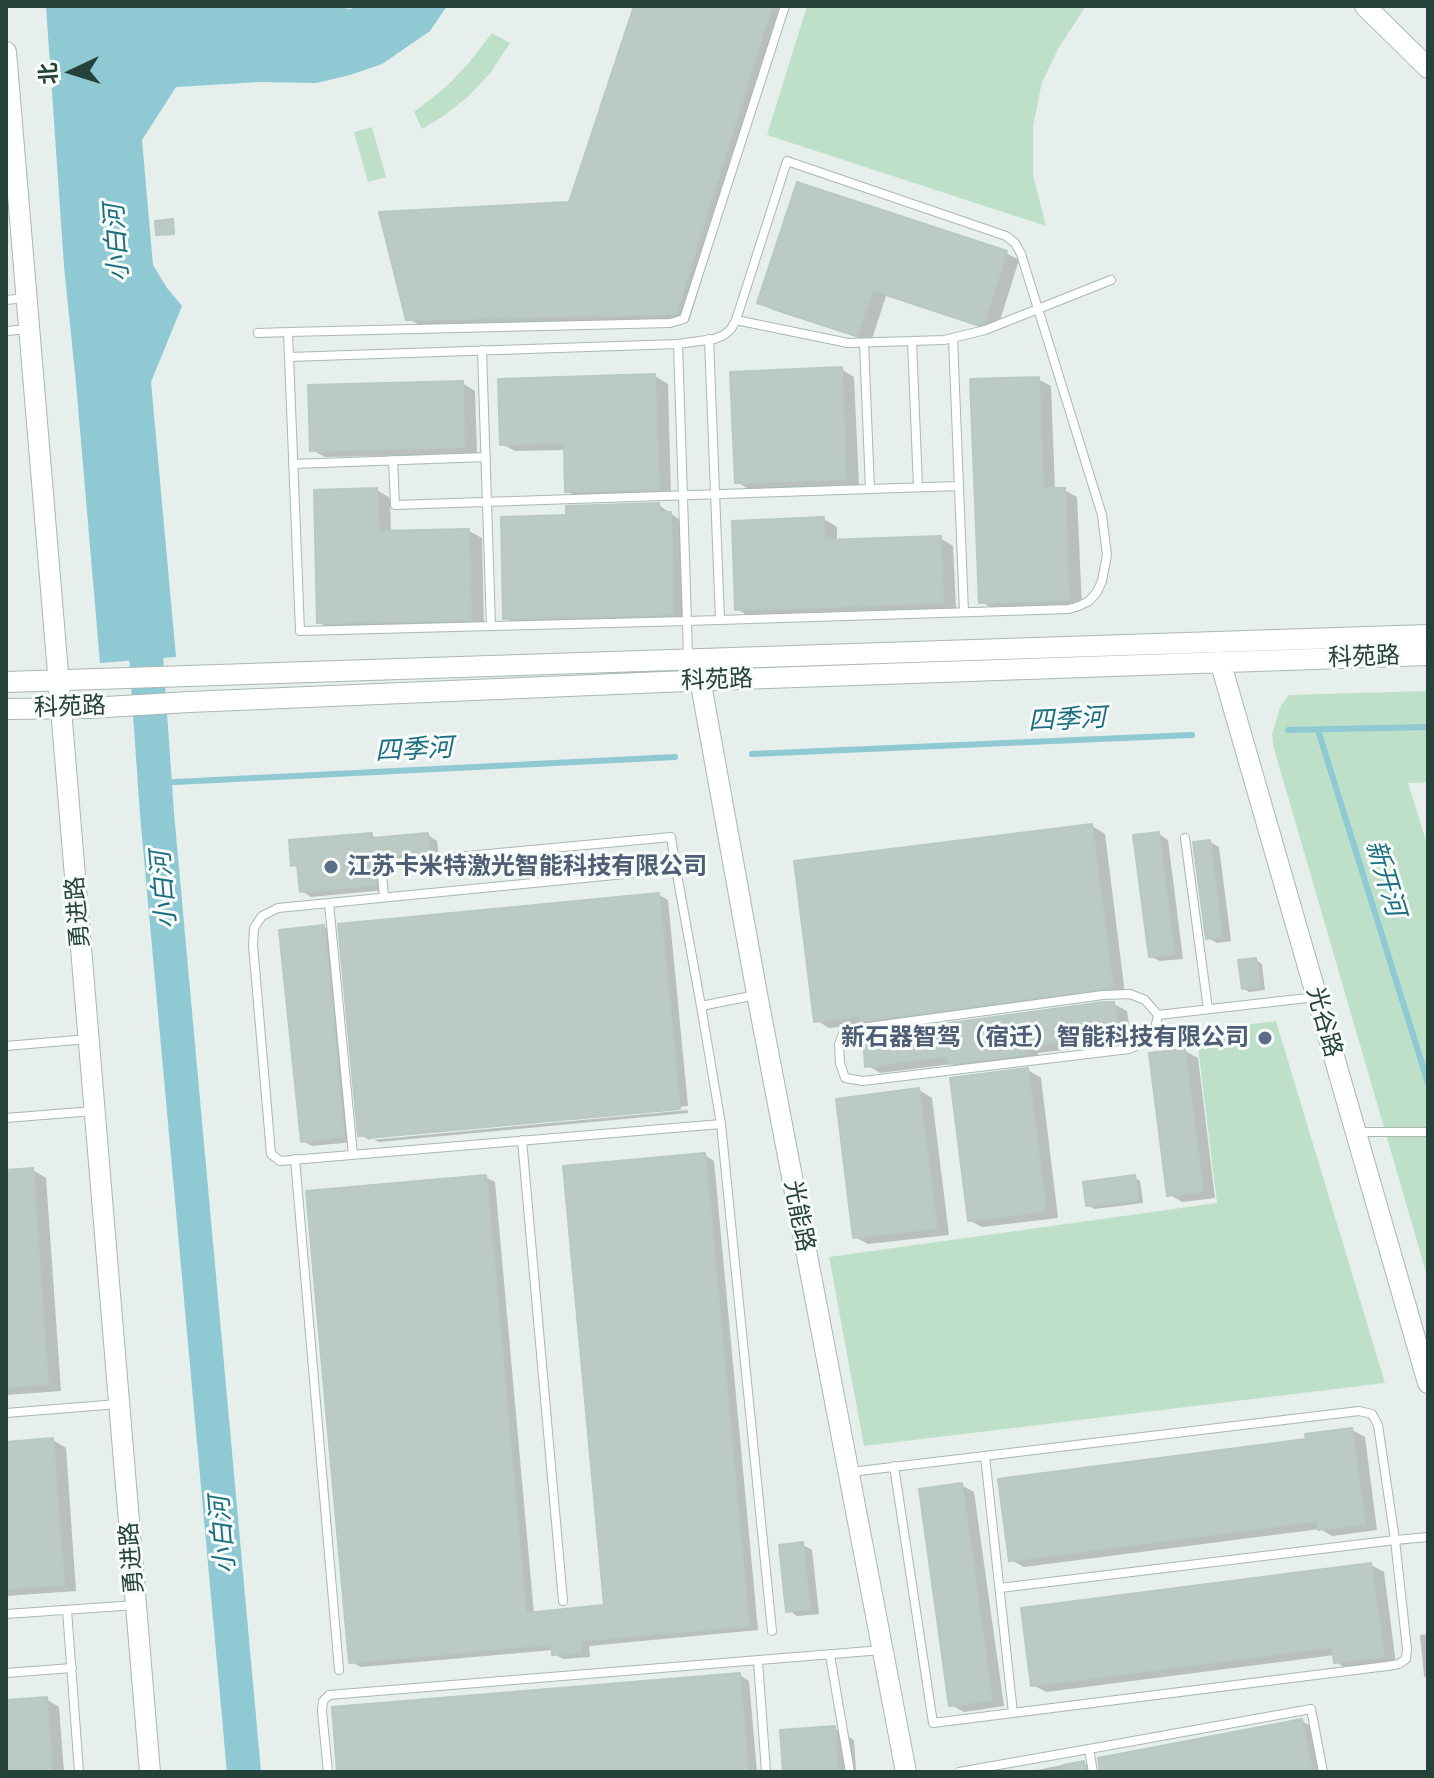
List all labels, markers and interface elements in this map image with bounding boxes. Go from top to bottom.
north arrow [32,32,112,112]
text: 北 [34,62,62,86]
water label: 小白河 [99,203,135,283]
street label: 科苑路 [1328,641,1400,673]
street label: 科苑路 [681,664,753,696]
street label: 科苑路 [34,691,106,723]
water label: 四季河 [1027,702,1107,738]
water label: 四季河 [374,732,454,768]
water label: 新开河 [1359,836,1411,920]
water label: 小白河 [145,850,183,930]
place label: 江苏卡米特激光智能科技有限公司 [347,853,707,881]
marker: 江苏卡米特激光智能科技有限公司 [322,858,340,876]
street label: 勇进路 [61,875,95,949]
street label: 光谷路 [1300,983,1348,1061]
place label: 新石器智驾（宿迁）智能科技有限公司 [841,1024,1249,1052]
marker: 新石器智驾（宿迁）智能科技有限公司 [1256,1029,1274,1047]
street label: 光能路 [778,1178,820,1254]
water label: 小白河 [204,1495,242,1575]
street label: 勇进路 [115,1521,149,1595]

